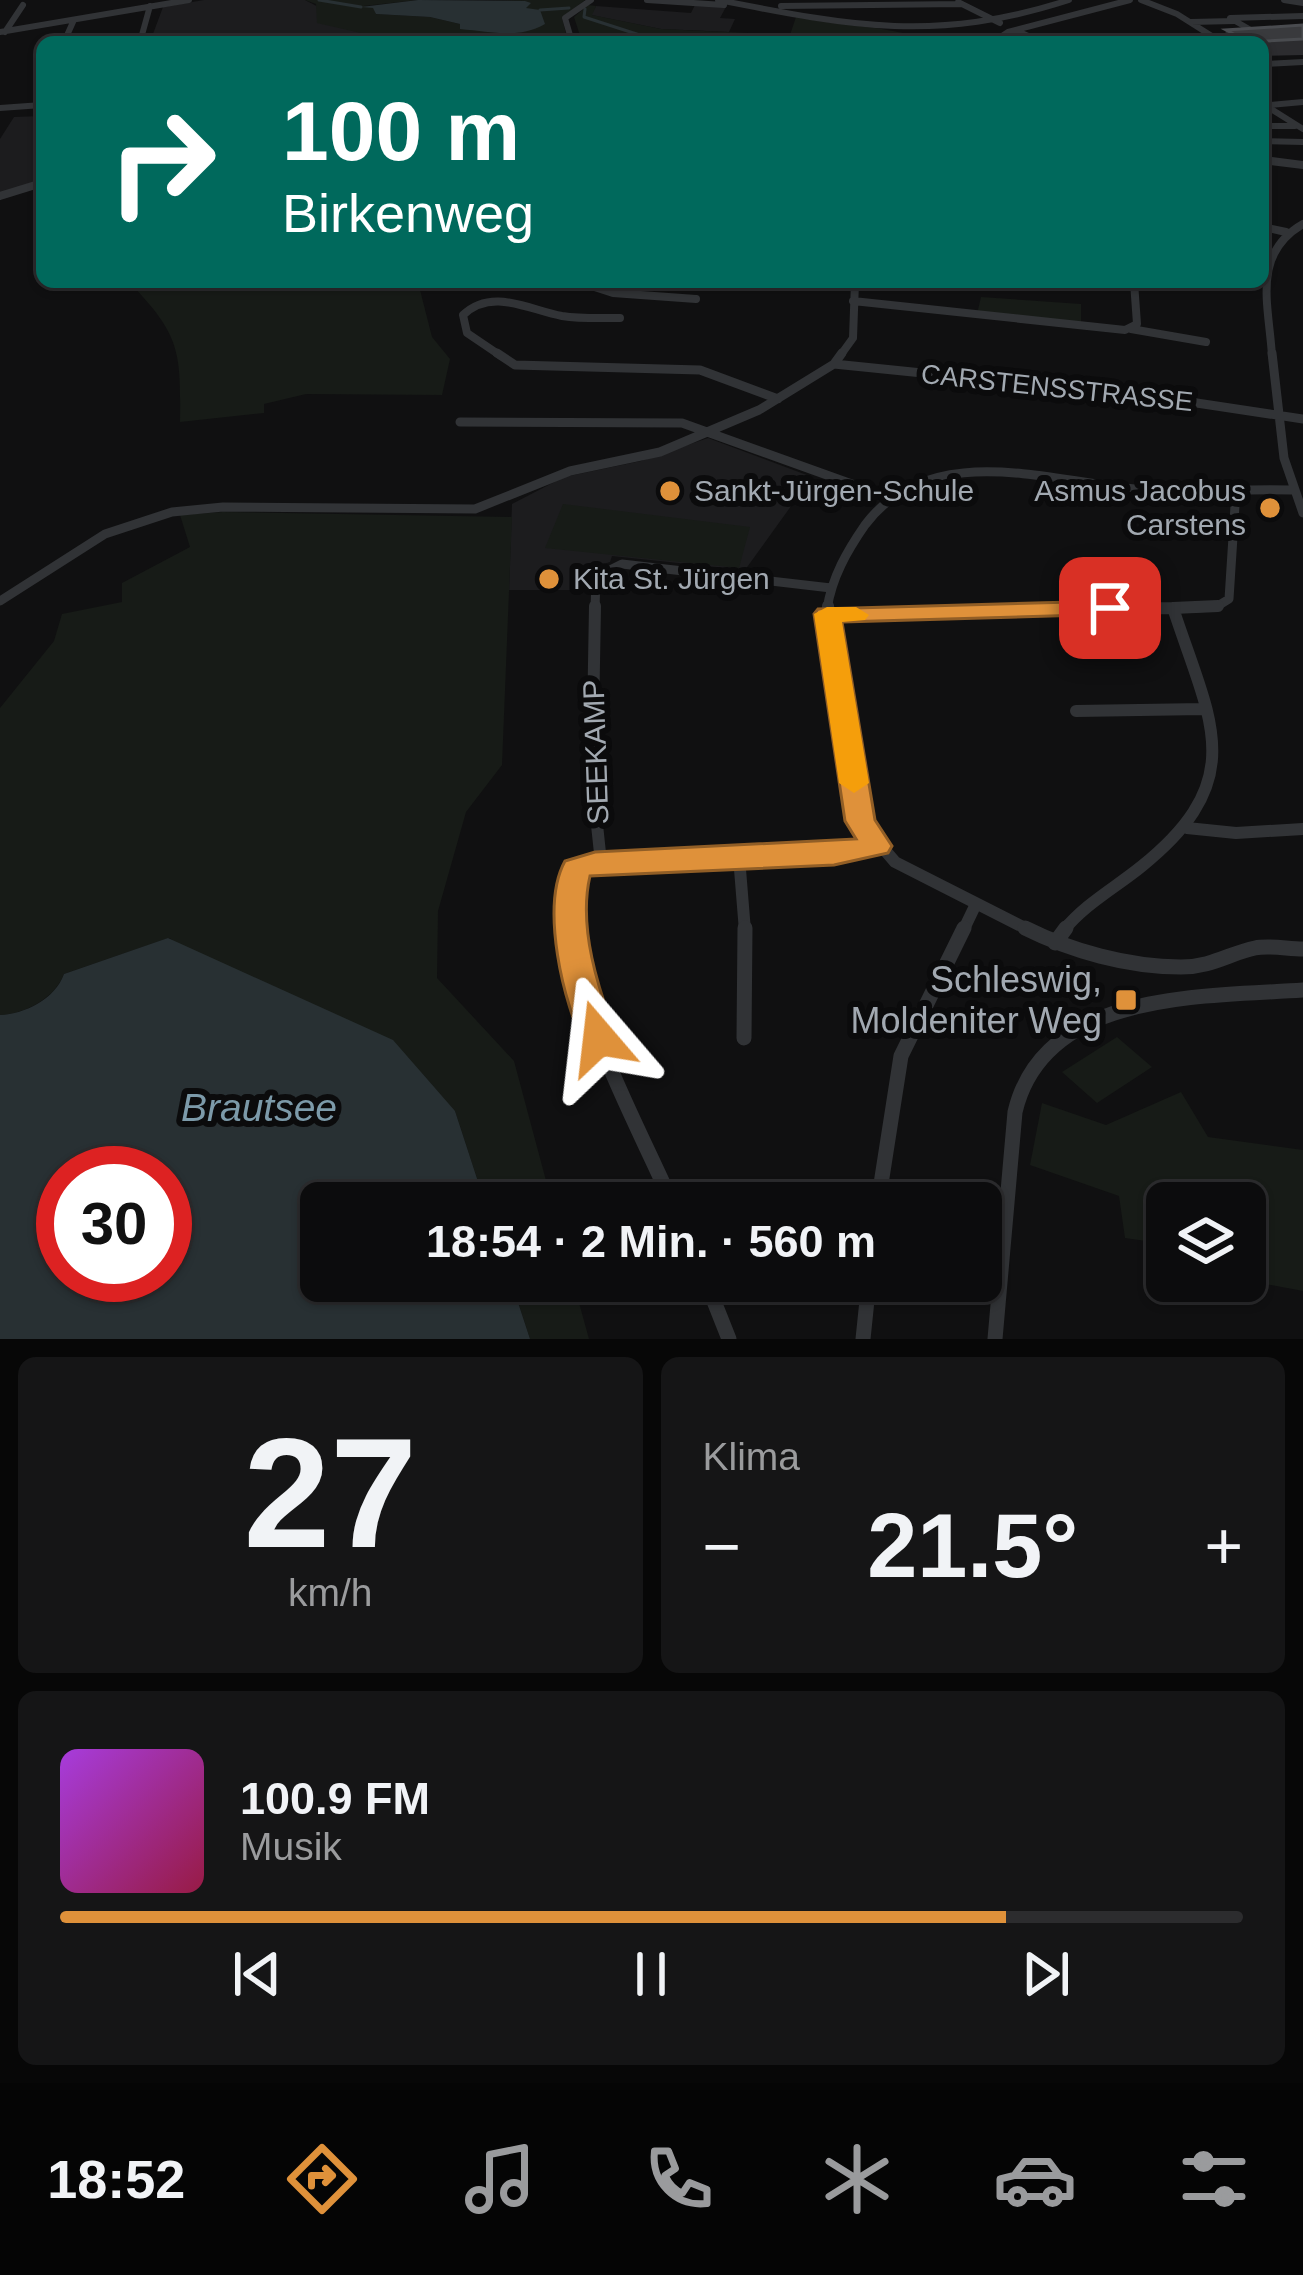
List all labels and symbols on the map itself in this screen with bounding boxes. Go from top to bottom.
street label: CARSTENSSTRASSE [920,359,1194,417]
place label: Sankt-Jürgen-Schule [694,474,974,507]
place label: Asmus Jacobus Carstens [1034,474,1246,541]
marker: Sankt-Jürgen-Schule [657,478,683,504]
marker: Asmus Jacobus Carstens [1257,495,1283,521]
pin [1059,557,1161,659]
place label: Kita St. Jürgen [573,562,770,595]
marker: Kita St. Jürgen [536,566,562,592]
street label: SEEKAMP [576,679,615,825]
place label: Schleswig, Moldeniter Weg [851,959,1102,1041]
position arrow [536,975,662,1101]
marker: Schleswig, Moldeniter Weg [1113,987,1139,1013]
water label: Brautsee [181,1086,337,1129]
speed limit sign: 30 [36,1146,192,1302]

